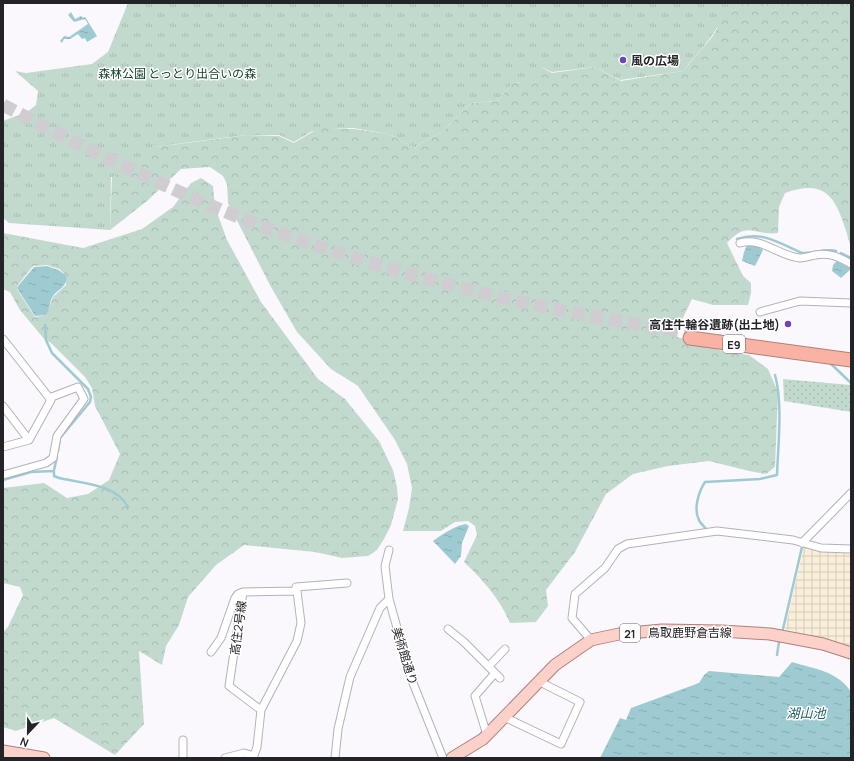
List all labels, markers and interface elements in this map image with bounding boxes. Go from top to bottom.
place label: 風の広場 [631,52,679,69]
marker: 風の広場 [618,55,628,65]
park label: 森林公園 とっとり出合いの森 [98,65,256,82]
place label: 高住牛輪谷遺跡(出土地) [649,316,780,333]
marker: 高住牛輪谷遺跡(出土地) [783,319,793,329]
road number: E9 [723,335,745,353]
street label: 高住2号線 [226,600,250,656]
road number: 21 [620,624,640,642]
street label: 鳥取鹿野倉吉線 [648,624,732,641]
street label: 美術館通り [388,625,422,687]
water label: 湖山池 [786,704,827,722]
north arrow [8,713,48,753]
text: N [18,734,31,751]

